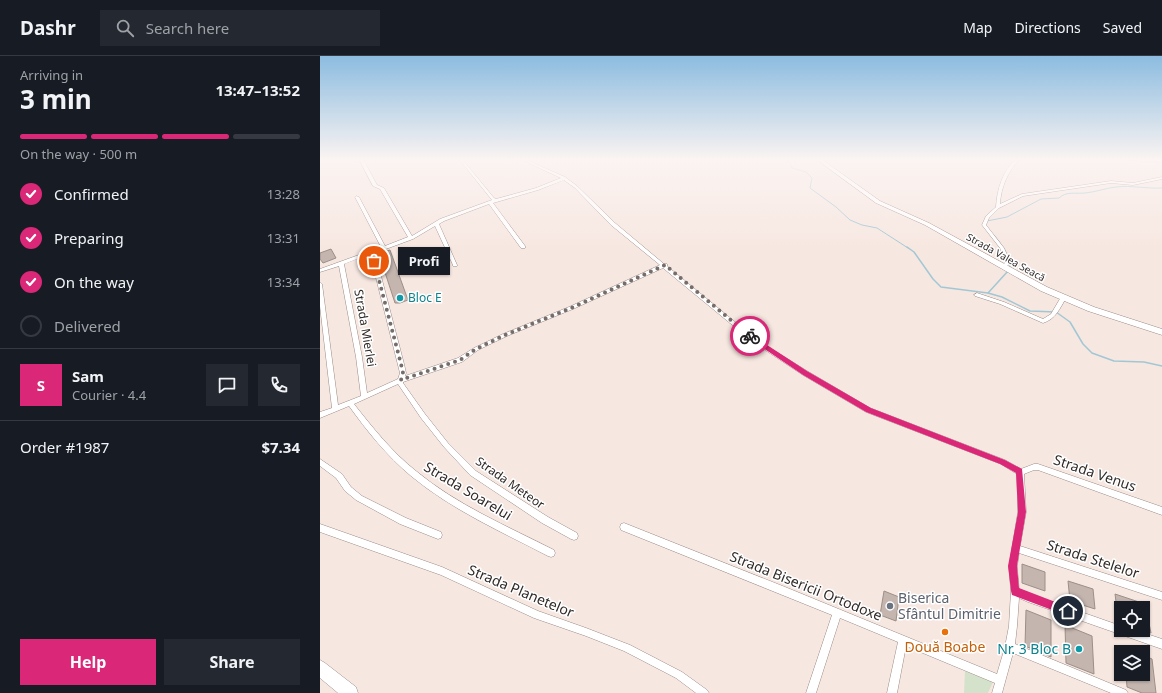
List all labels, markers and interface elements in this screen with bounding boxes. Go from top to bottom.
search box [100,10,380,46]
text: Dashr [20,15,76,41]
icon: search [114,17,136,39]
text: Search here [146,18,229,38]
text: Map [963,18,992,37]
text: Directions [1014,18,1081,37]
text: Saved [1103,18,1142,37]
text: Arriving in [20,66,83,84]
text: 13:47–13:52 [215,80,300,100]
text: 3 min [20,81,92,117]
text: On the way · 500 m [20,145,137,163]
icon: check [20,183,42,205]
text: Confirmed [54,184,129,204]
text: 13:28 [267,185,300,203]
icon: check [20,227,42,249]
text: Preparing [54,228,124,248]
text: 13:31 [267,229,300,247]
street label: Strada Valea Seacă [964,230,1048,284]
pin [357,244,391,278]
callout: Profi [398,247,450,275]
icon: bag [363,250,385,272]
text: Profi [409,252,439,270]
icon: check [20,271,42,293]
text: On the way [54,272,134,292]
text: 13:34 [267,273,300,291]
street label: Strada Mierlei [350,288,381,368]
place label: Bloc E [408,289,442,306]
marker: Bloc E [395,293,405,303]
text: Delivered [54,316,121,336]
courier [730,316,770,356]
icon: bike [739,325,761,347]
button: chat [206,364,248,406]
button: phone [258,364,300,406]
text: Sam [72,366,104,386]
text: S [37,375,45,395]
text: Courier · 4.4 [72,386,146,404]
text: Order #1987 [20,437,109,457]
text: $7.34 [261,437,300,457]
street label: Strada Venus [1051,450,1139,496]
street label: Strada Meteor [472,453,548,513]
street label: Strada Soarelui [421,457,516,524]
street label: Strada Stelelor [1044,535,1142,582]
street label: Strada Bisericii Ortodoxe [727,546,885,625]
street label: Strada Planetelor [465,560,577,622]
place label: Biserica Sfântul Dimitrie [898,588,1001,623]
pin [1051,594,1085,628]
icon: home [1057,600,1079,622]
marker: Biserica Sfântul Dimitrie [885,601,895,611]
map controls [1114,601,1150,681]
button: locate [1114,601,1150,637]
marker: Două Boabe [940,627,950,637]
place label: Două Boabe [905,637,985,656]
button: Help [20,639,156,685]
button: Share [164,639,300,685]
place label: Nr. 3 Bloc B [997,639,1071,658]
marker: Nr. 3 Bloc B [1074,644,1084,654]
button: layers [1114,645,1150,681]

